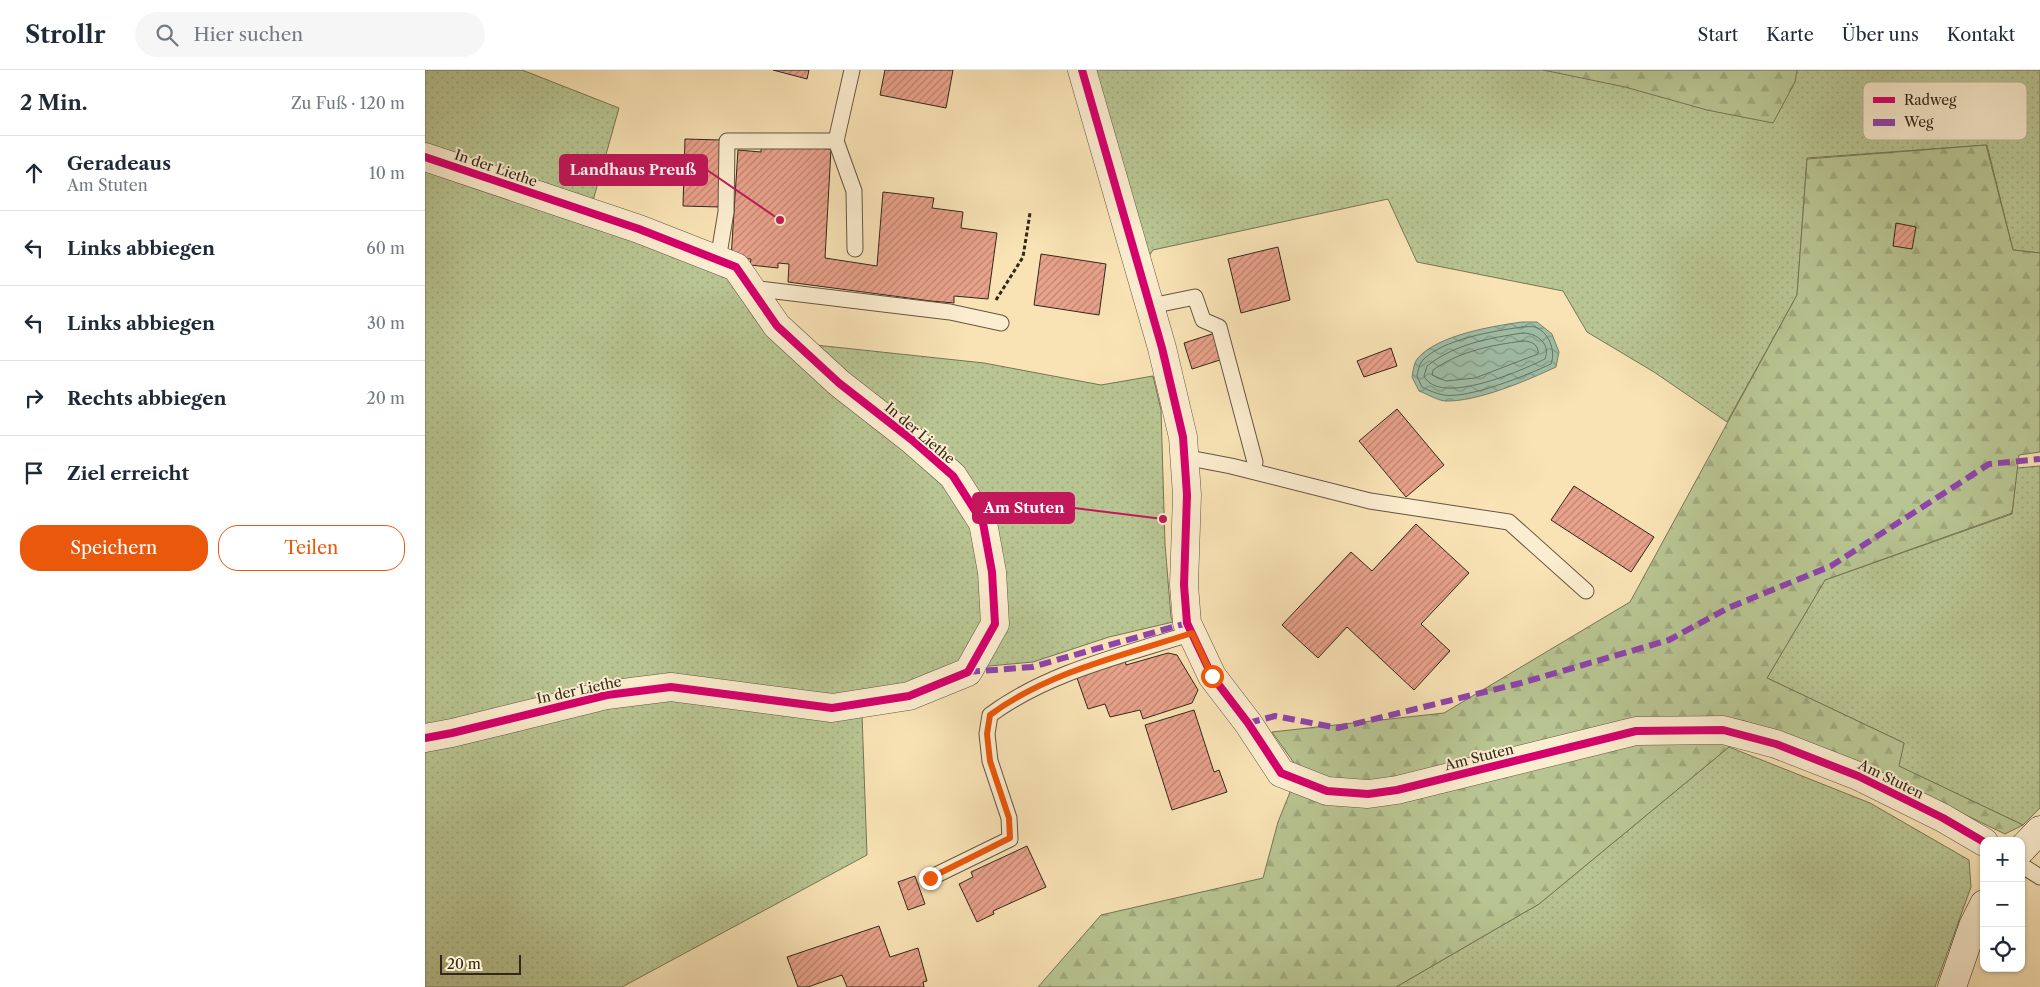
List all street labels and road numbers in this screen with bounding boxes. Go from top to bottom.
street label: In der Liethe [452,145,540,191]
street label: In der Liethe [881,398,959,468]
street label: In der Liethe [535,672,623,708]
street label: Am Stuten [1442,740,1516,775]
street label: Am Stuten [1854,755,1927,803]

